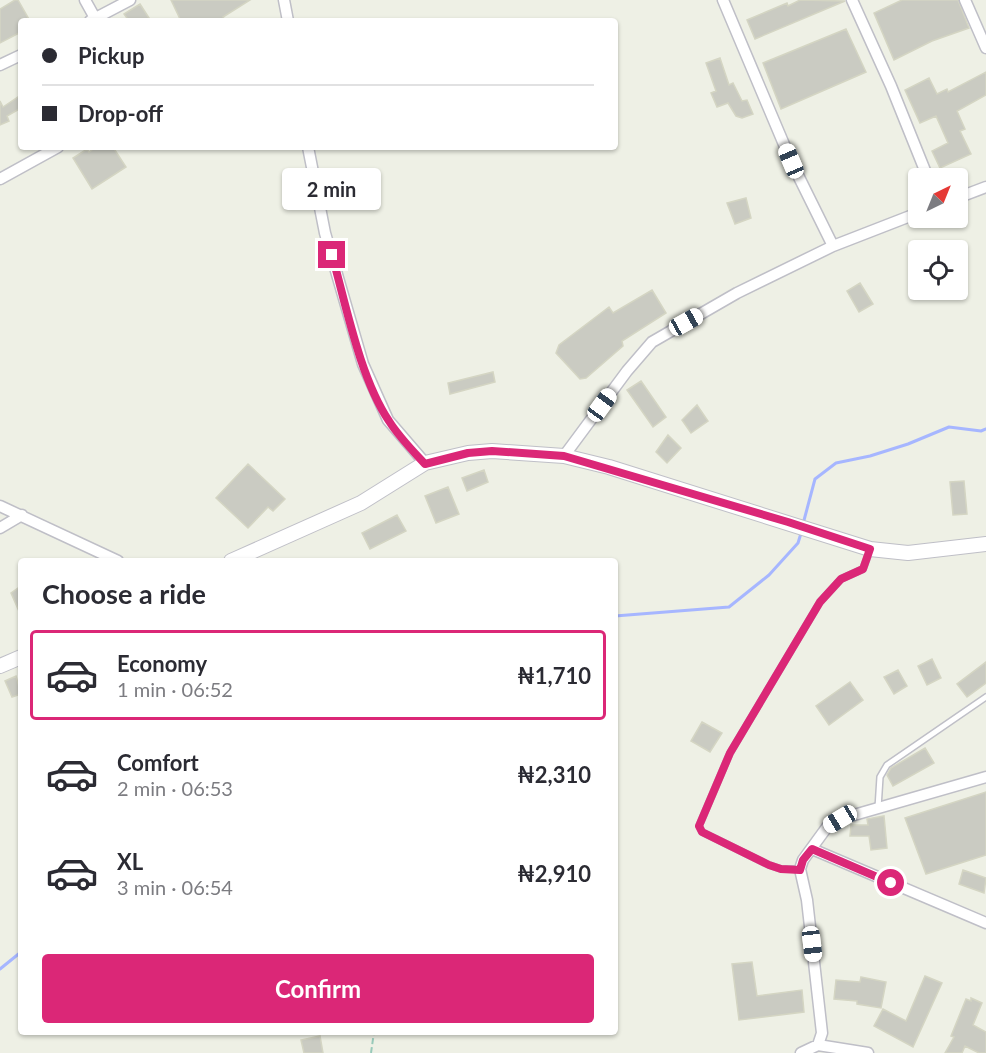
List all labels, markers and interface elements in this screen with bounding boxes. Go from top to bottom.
text: Pickup [78,42,144,69]
text: Drop-off [78,100,163,127]
car [776,141,806,181]
callout: 2 min [282,168,382,210]
north arrow [908,168,968,228]
map controls [908,168,968,300]
text: 2 min [307,177,356,201]
button: locate [908,240,968,300]
route end [318,241,345,268]
car [666,305,706,339]
car [584,385,620,425]
text: Choose a ride [42,577,206,610]
icon: car [45,648,99,702]
text: Economy [117,650,207,677]
text: ₦1,710 [517,662,591,689]
text: 1 min · 06:52 [117,677,233,701]
icon: car [45,747,99,801]
text: Comfort [117,749,199,776]
text: ₦2,310 [517,761,591,788]
text: 2 min · 06:53 [117,776,233,800]
car [820,802,860,836]
icon: car [45,846,99,900]
text: XL [117,848,143,875]
text: ₦2,910 [517,860,591,887]
route start [877,869,904,896]
text: 3 min · 06:54 [117,875,233,899]
car [801,925,823,963]
button: Confirm [42,954,594,1023]

